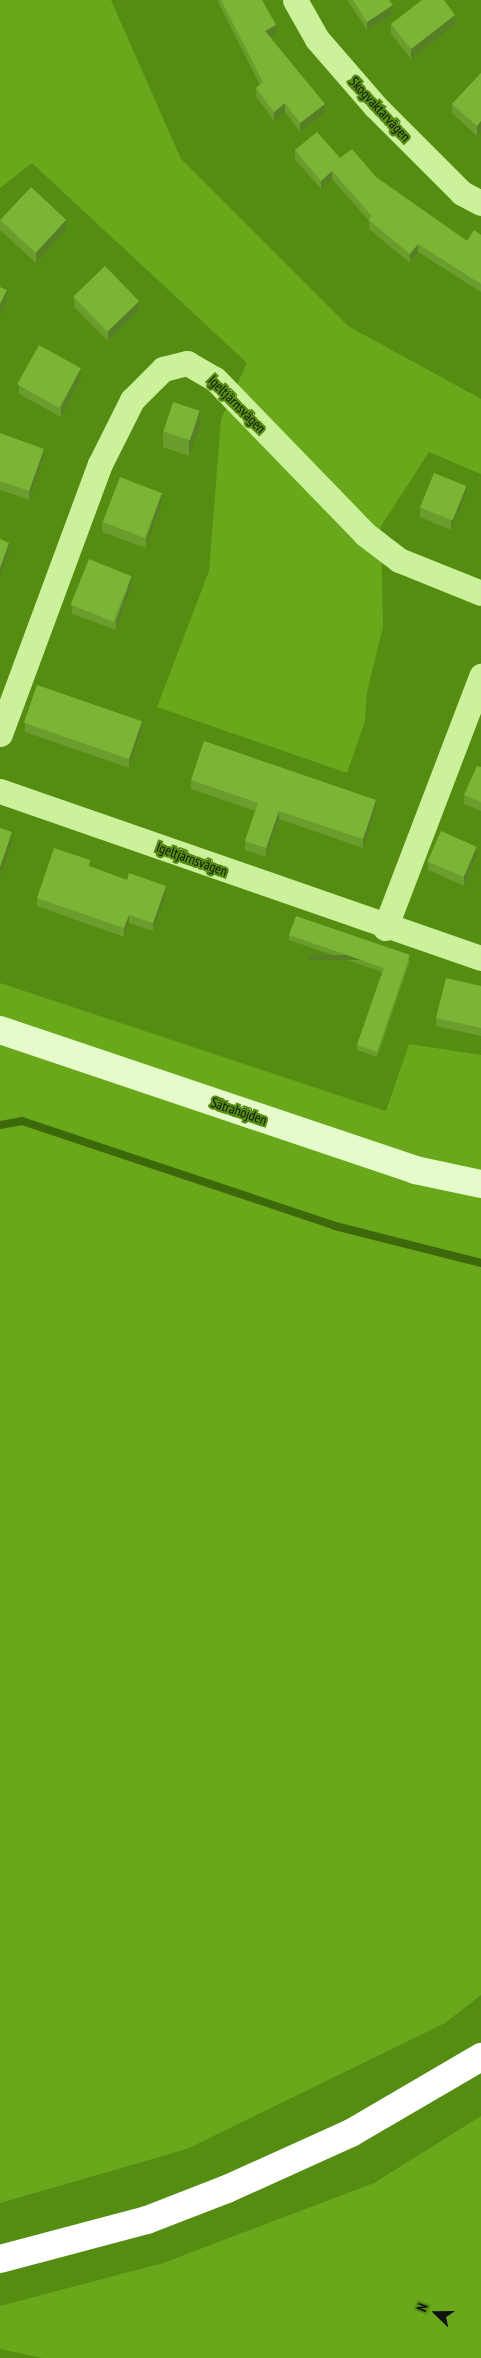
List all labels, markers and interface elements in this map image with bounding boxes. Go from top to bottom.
street label: Skogvaktarvägen [346,73,414,145]
street label: Igeltjärnsvägen [205,372,269,436]
street label: Igeltjärnsvägen [154,838,230,880]
street label: Sätrahöjden [209,1094,269,1128]
north arrow [411,2288,461,2338]
text: N [412,2301,432,2314]

